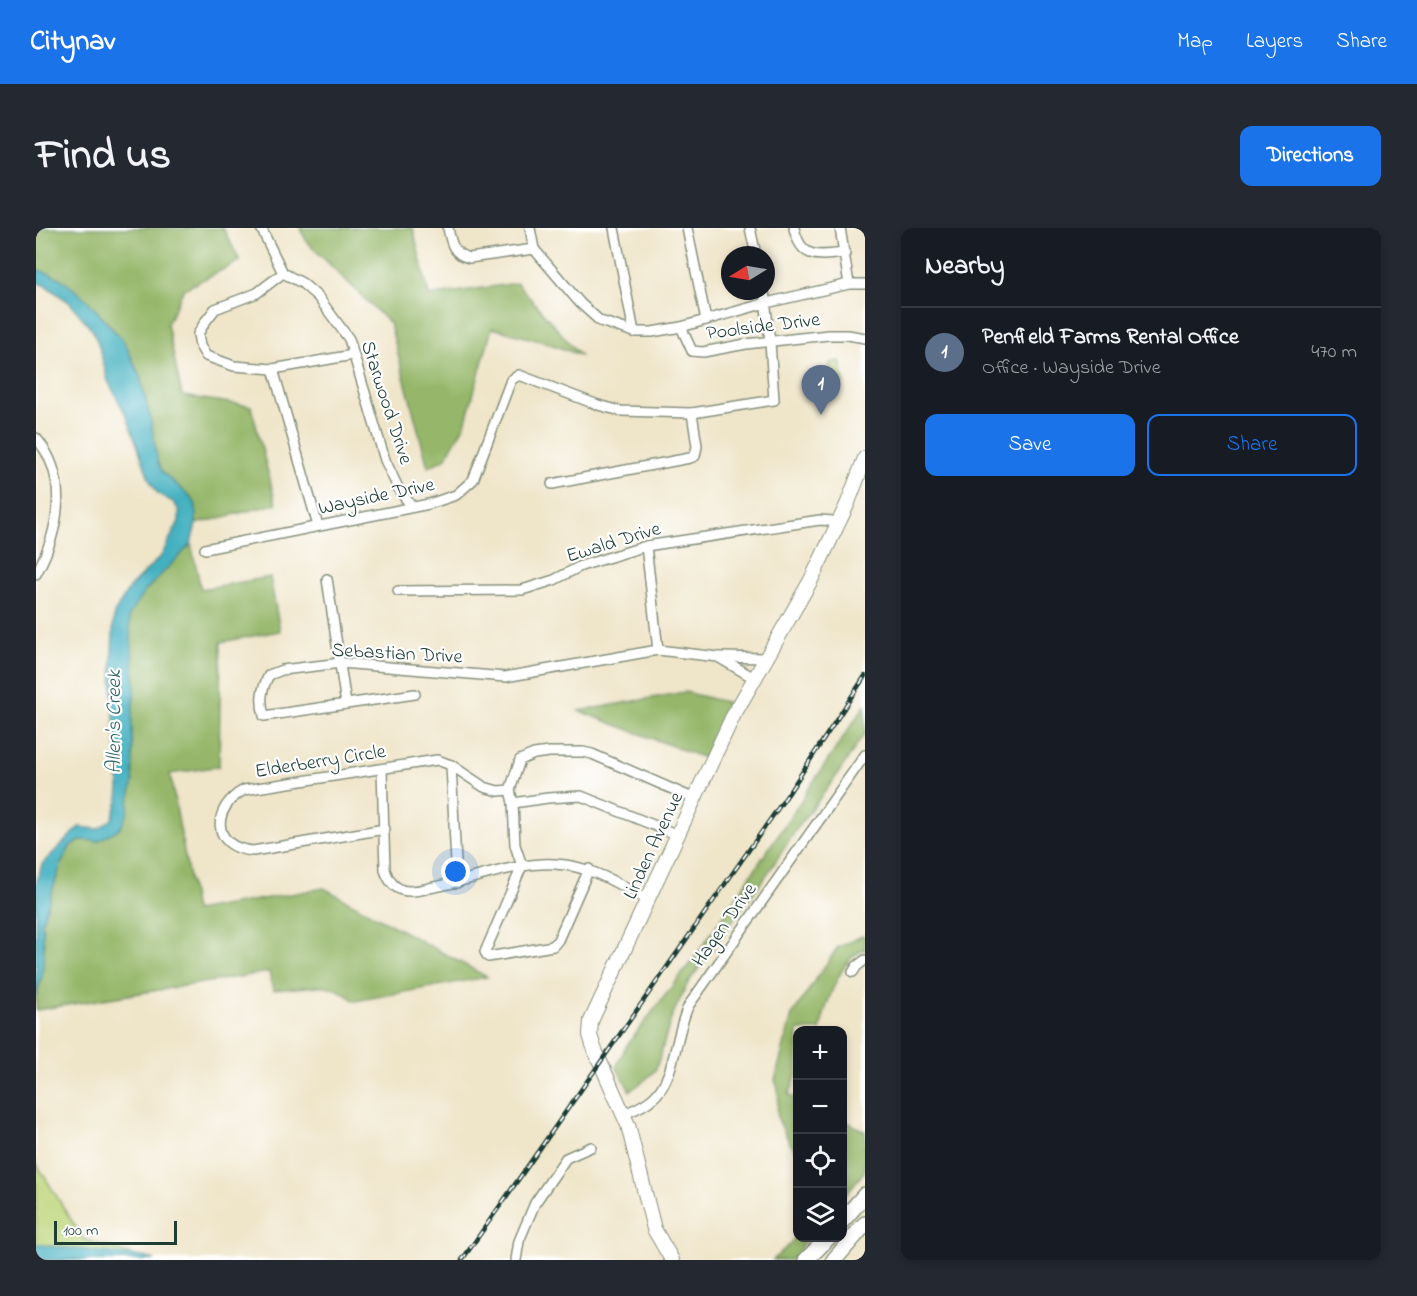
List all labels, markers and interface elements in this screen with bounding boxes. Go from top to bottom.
text: Citynav [30,22,115,63]
text: Map [1177,27,1213,57]
text: Layers [1246,27,1303,57]
text: Share [1336,27,1387,57]
text: Find us [36,126,171,187]
button: Directions [1240,126,1381,186]
north arrow [721,246,775,300]
text: Nearby [925,248,1004,286]
street label: Poolside Drive [705,306,822,349]
text: Penfield Farms Rental Office [982,322,1239,354]
street label: Starwood Drive [352,337,419,468]
text: 1 [941,338,948,367]
text: 470 m [1311,338,1357,367]
text: Office · Wayside Drive [982,354,1161,383]
pin: 1 [802,366,840,415]
button: Save [925,414,1135,476]
button: Share [1147,414,1357,476]
street label: Wayside Drive [316,471,437,524]
street label: Ewald Drive [563,515,665,571]
street label: Sebastian Drive [331,637,463,672]
water label: Allen's Creek [100,669,130,774]
street label: Elderberry Circle [253,738,388,787]
street label: Linden Avenue [617,787,692,905]
your location [441,857,470,886]
street label: Hagen Drive [685,877,766,974]
map controls [793,1026,847,1242]
button: + [793,1026,847,1080]
button: − [793,1080,847,1134]
button: locate [793,1134,847,1188]
button: layers [793,1188,847,1242]
scale bar [54,1218,177,1246]
text: 100 m [63,1219,98,1243]

